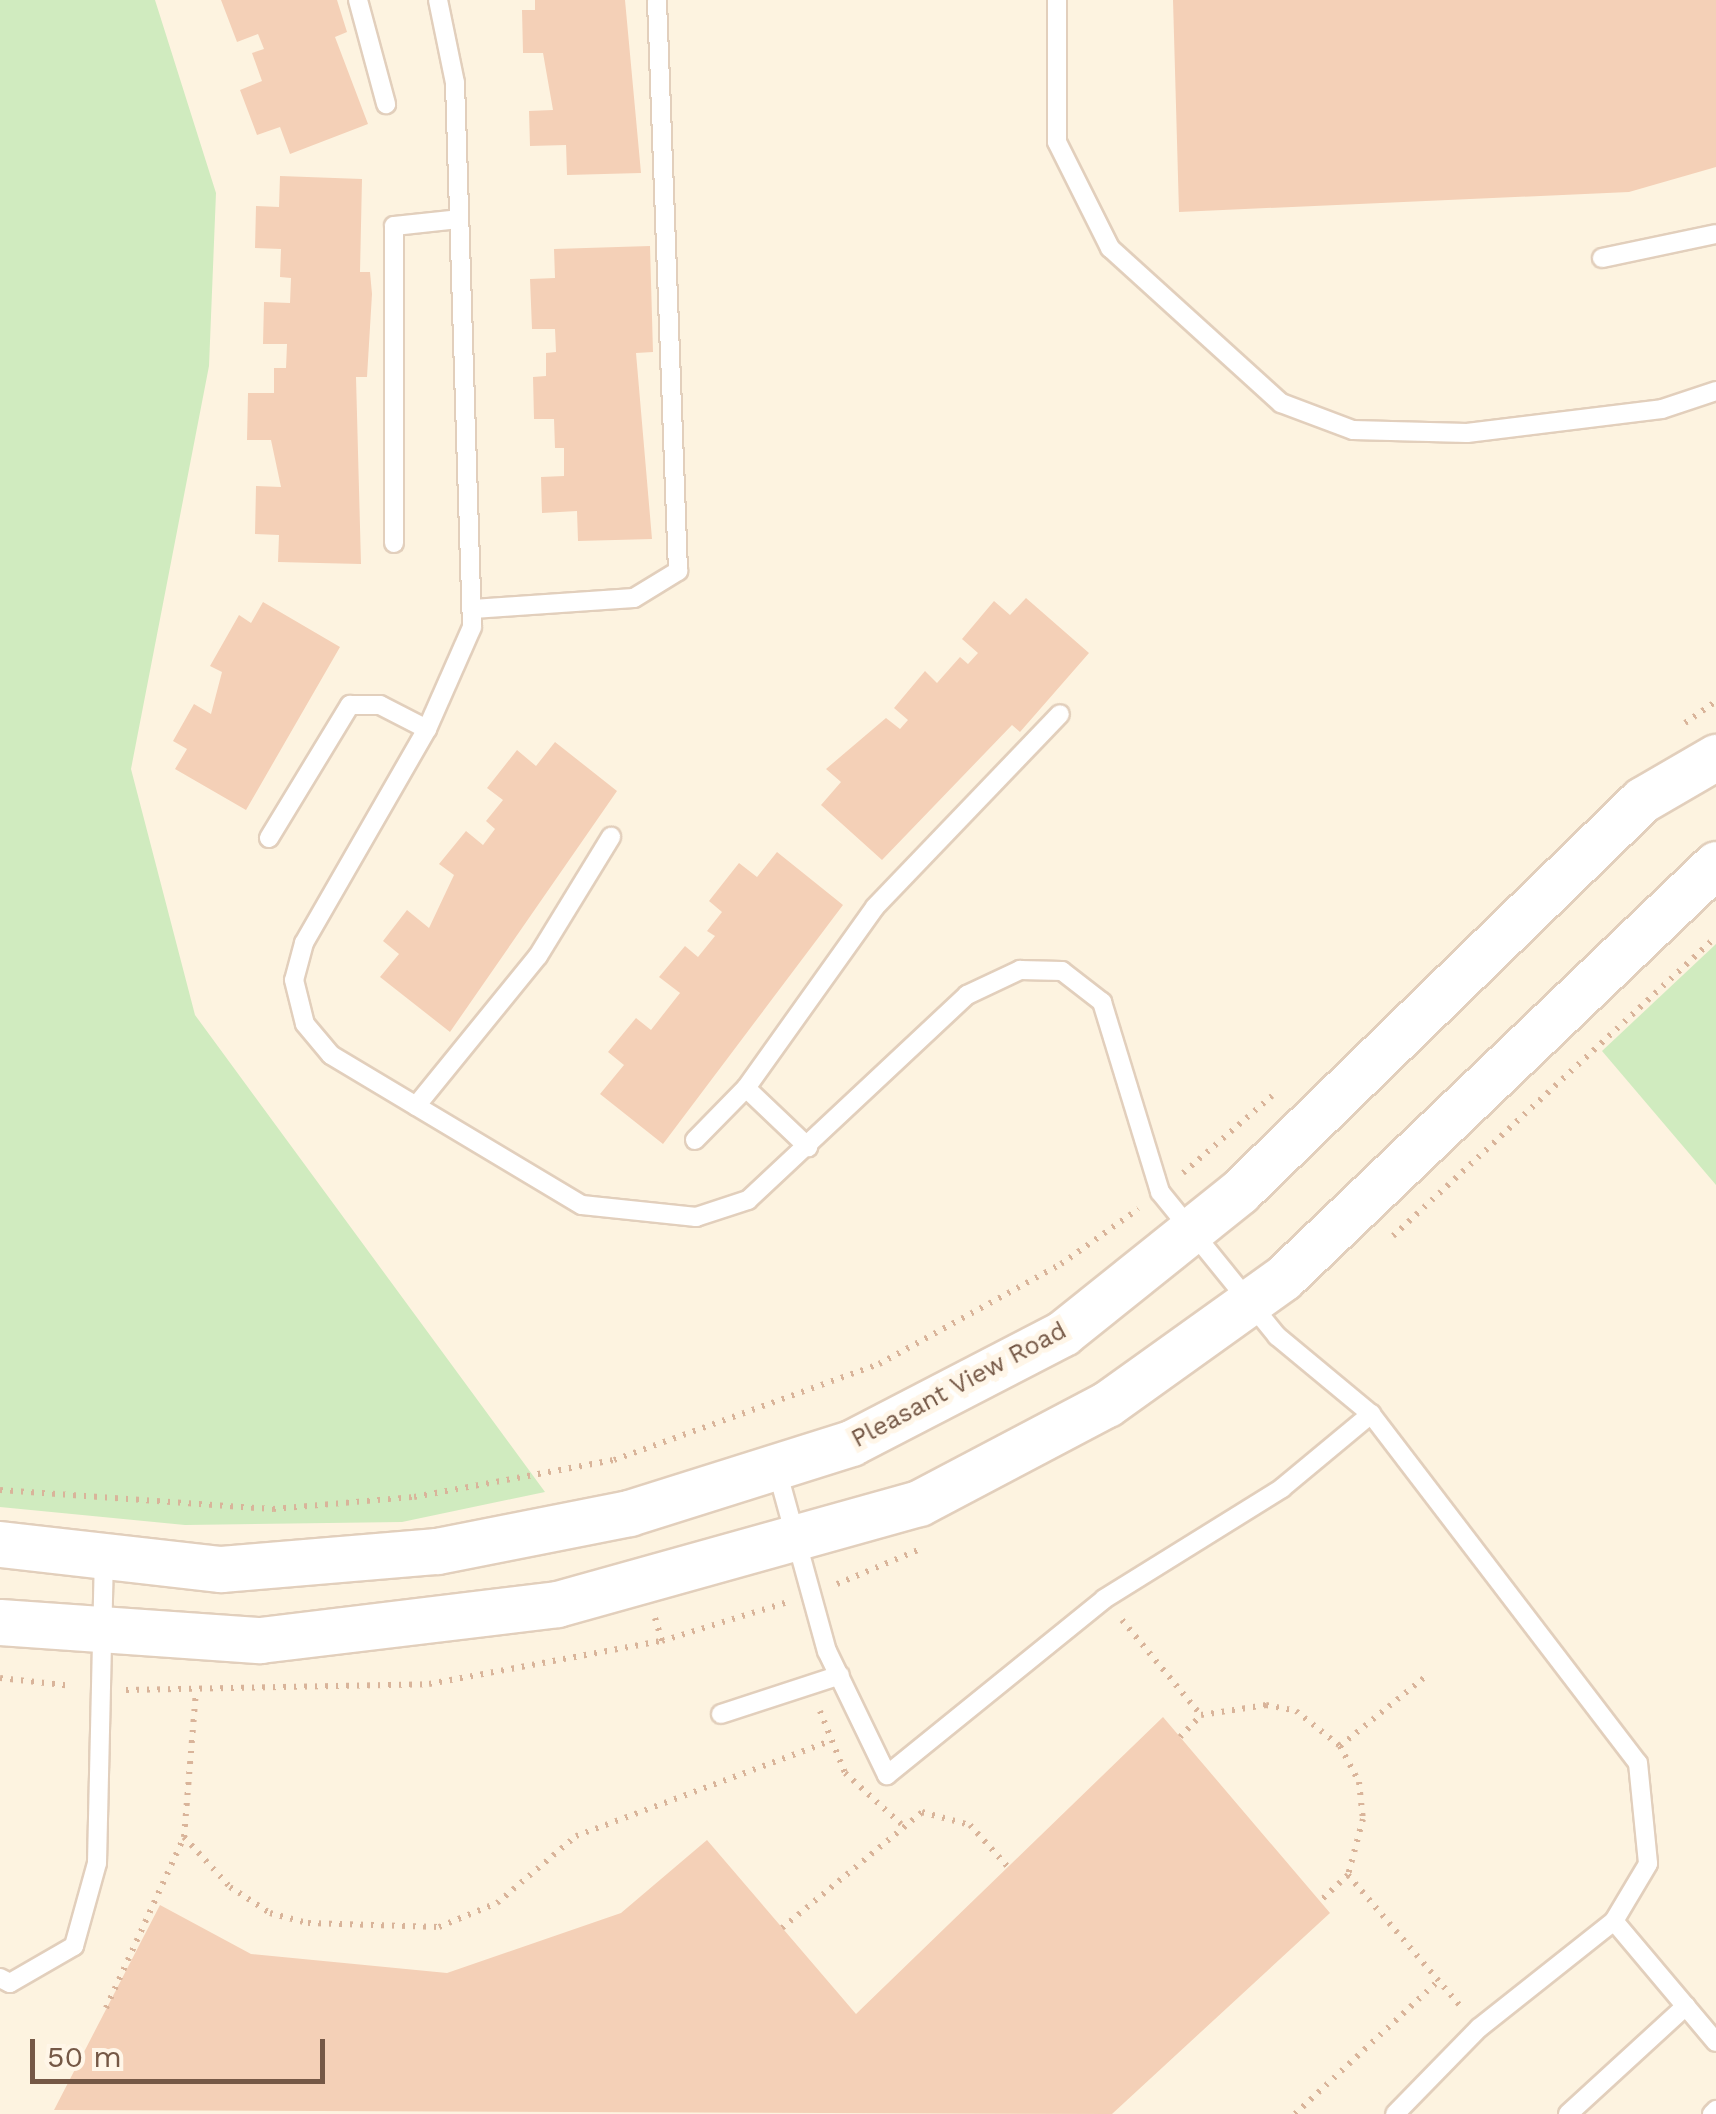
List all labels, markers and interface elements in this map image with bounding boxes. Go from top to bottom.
street label: Pleasant View Road [846,1315,1072,1455]
scale bar [35,2019,330,2081]
text: 50 m [47,2039,122,2074]

